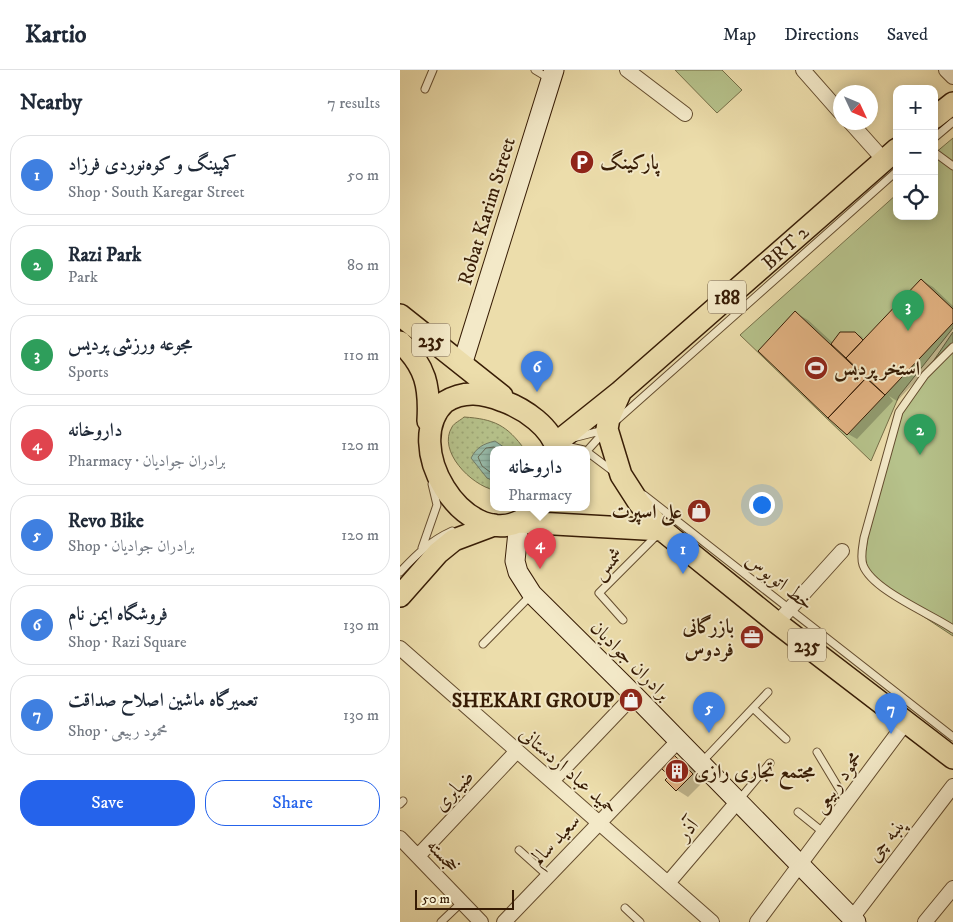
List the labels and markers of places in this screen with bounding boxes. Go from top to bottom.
parking icon: پارکینگ [569,149,595,175]
place label: پارکینگ [600,149,660,177]
pin: 3 [892,290,924,331]
pin: 6 [521,351,553,392]
sports icon: استخر پردیس [803,355,829,381]
place label: استخر پردیس [834,357,920,382]
pin: 2 [904,414,936,455]
shop icon: علی اسپرت [686,498,712,524]
place label: علی اسپرت [611,500,682,527]
pin: 4 [524,528,556,569]
pin: 1 [667,533,699,574]
place label: بازرگانی فردوس [681,614,734,663]
office icon: بازرگانی فردوس [739,624,765,650]
shop icon: SHEKARI GROUP [618,687,644,713]
place label: SHEKARI GROUP [452,689,614,714]
pin: 5 [693,692,725,733]
pin: 7 [875,693,907,734]
building icon: مجتمع تجاری رازی [664,758,690,784]
place label: مجتمع تجاری رازی [694,760,816,790]

